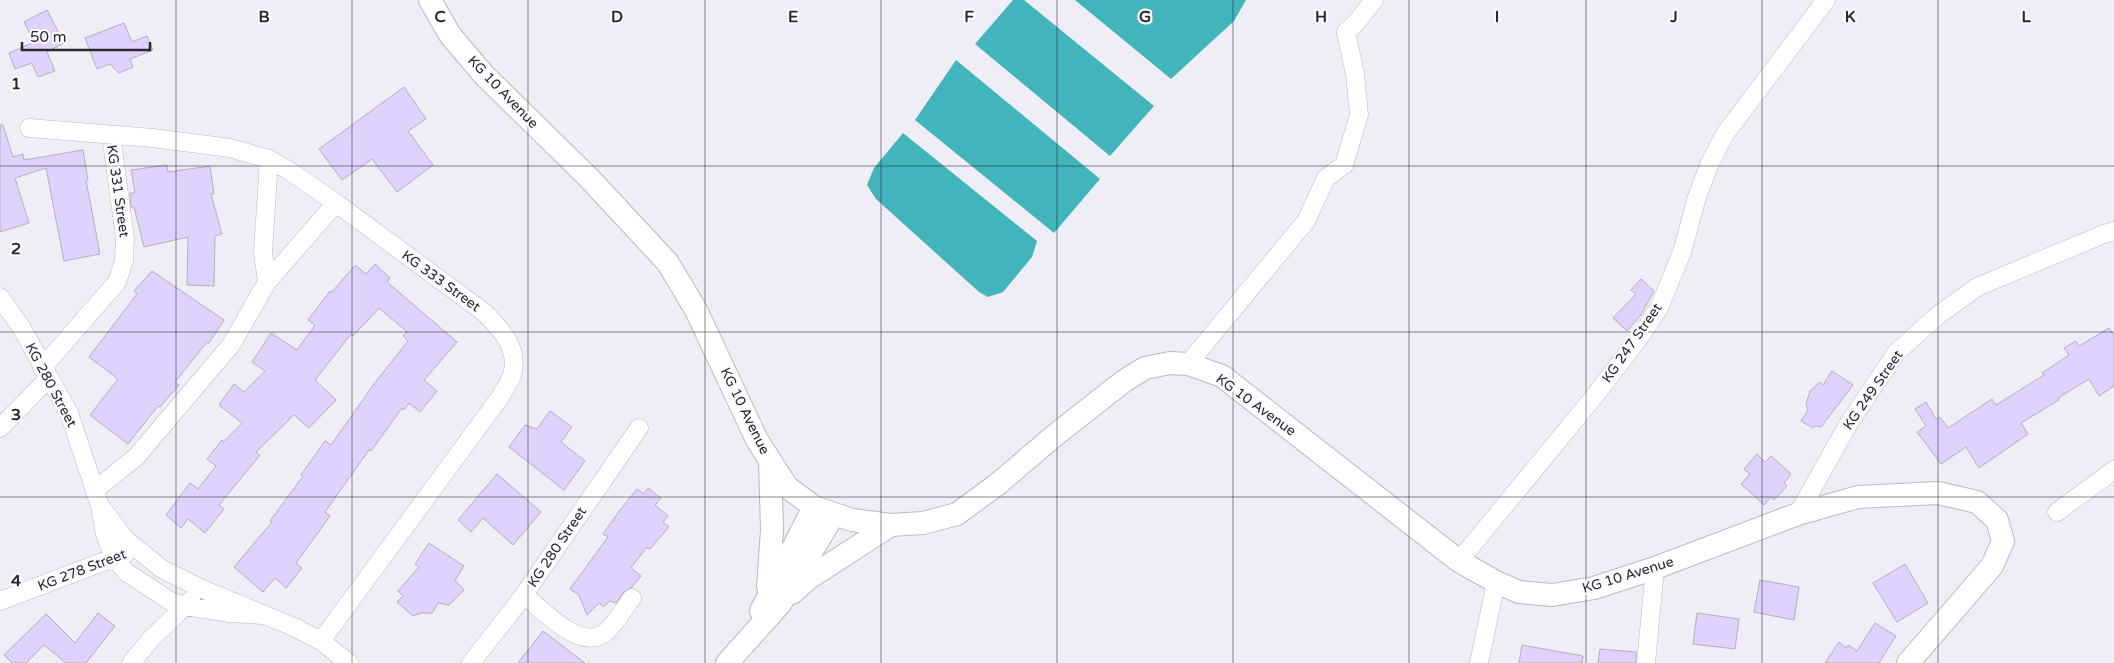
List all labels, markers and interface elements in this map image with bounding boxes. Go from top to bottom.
text: B [258,7,270,27]
text: C [434,7,446,27]
text: D [611,7,623,27]
text: E [788,7,798,27]
text: F [964,7,974,27]
text: G [1139,7,1151,27]
text: H [1315,7,1327,27]
text: I [1495,7,1499,27]
text: J [1669,7,1678,27]
text: K [1845,7,1856,27]
text: L [2021,7,2031,27]
scale bar [22,20,150,52]
text: 50 m [30,28,67,46]
street label: KG 10 Avenue [464,52,542,132]
text: 1 [11,74,21,94]
street label: KG 331 Street [103,144,133,239]
text: 2 [11,239,21,259]
street label: KG 333 Street [398,247,484,316]
street label: KG 247 Street [1598,299,1666,386]
street label: KG 280 Street [22,340,81,431]
street label: KG 249 Street [1839,346,1907,433]
street label: KG 10 Avenue [717,365,773,457]
street label: KG 10 Avenue [1213,370,1299,440]
text: 3 [11,405,21,425]
street label: KG 280 Street [524,503,590,590]
street label: KG 278 Street [35,545,129,595]
street label: KG 10 Avenue [1580,553,1676,597]
text: 4 [11,571,21,591]

